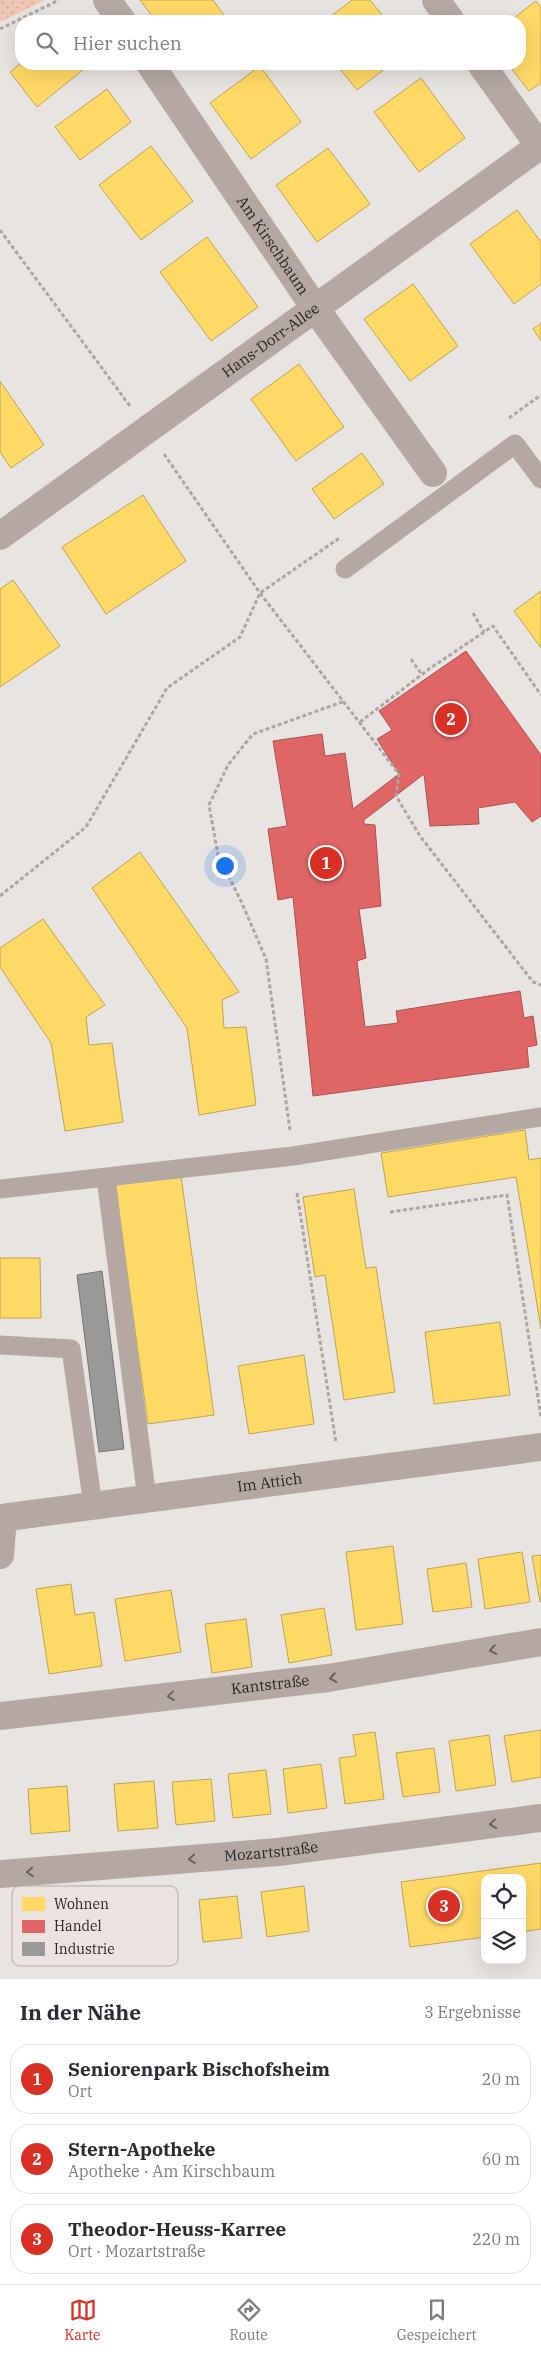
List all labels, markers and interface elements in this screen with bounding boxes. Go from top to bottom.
search box [15,15,526,70]
icon: search [33,29,61,57]
text: Hier suchen [73,31,182,55]
street label: Am Kirschbaum [233,192,313,298]
street label: Hans-Dorr-Allee [218,298,323,382]
pin: 2 [435,700,467,738]
pin: 1 [310,844,342,882]
your location [212,853,238,879]
street label: Im Attich [236,1468,303,1496]
one-way arrow [489,1645,497,1655]
street label: Kantstraße [230,1670,310,1698]
one-way arrow [328,1672,337,1682]
one-way arrow [167,1690,175,1701]
one-way arrow [488,1818,496,1829]
street label: Mozartstraße [223,1837,319,1865]
one-way arrow [188,1853,196,1864]
one-way arrow [26,1866,34,1877]
map controls [481,1874,526,1964]
button: locate [481,1874,526,1919]
legend [12,1886,178,1966]
pin: 3 [428,1887,460,1925]
text: Wohnen [54,1895,109,1913]
text: Handel [54,1917,102,1935]
button: layers [481,1919,526,1964]
text: Industrie [54,1940,115,1958]
text: In der Nähe [20,1998,141,2026]
text: 3 Ergebnisse [424,2002,521,2022]
text: Seniorenpark Bischofsheim [68,2057,330,2081]
text: 1 [32,2069,42,2089]
text: 20 m [482,2069,520,2089]
text: Ort [68,2081,92,2101]
text: Stern-Apotheke [68,2137,216,2161]
text: 2 [32,2149,42,2169]
text: 60 m [482,2149,520,2169]
text: Apotheke · Am Kirschbaum [68,2161,275,2181]
text: Theodor-Heuss-Karree [68,2217,286,2241]
text: 3 [32,2229,42,2249]
text: 220 m [472,2229,520,2249]
text: Ort · Mozartstraße [68,2241,206,2261]
tab: Karte [64,2296,101,2344]
tab: Route [230,2296,268,2344]
tab: Gespeichert [397,2296,477,2344]

